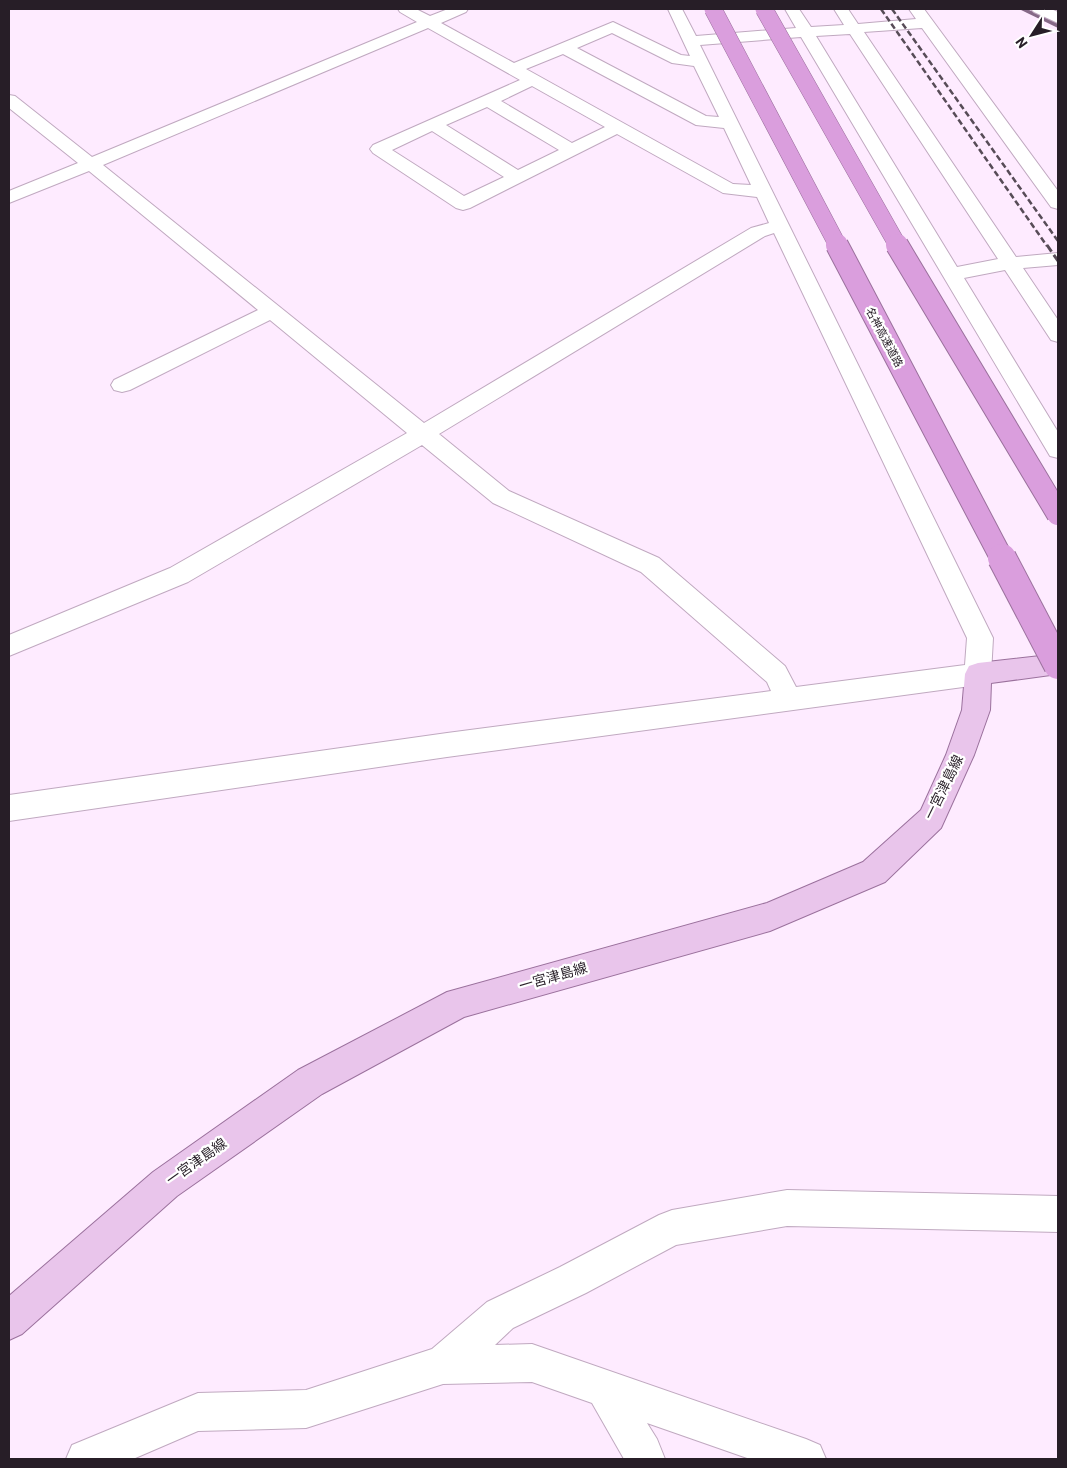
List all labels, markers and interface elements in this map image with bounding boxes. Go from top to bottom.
north arrow [1007,10,1057,60]
text: N [1011,34,1031,52]
street label: 名神高速道路 [864,305,906,369]
street label: 一宮津島線 [920,752,966,822]
street label: 一宮津島線 [517,958,589,994]
street label: 一宮津島線 [162,1134,230,1188]

